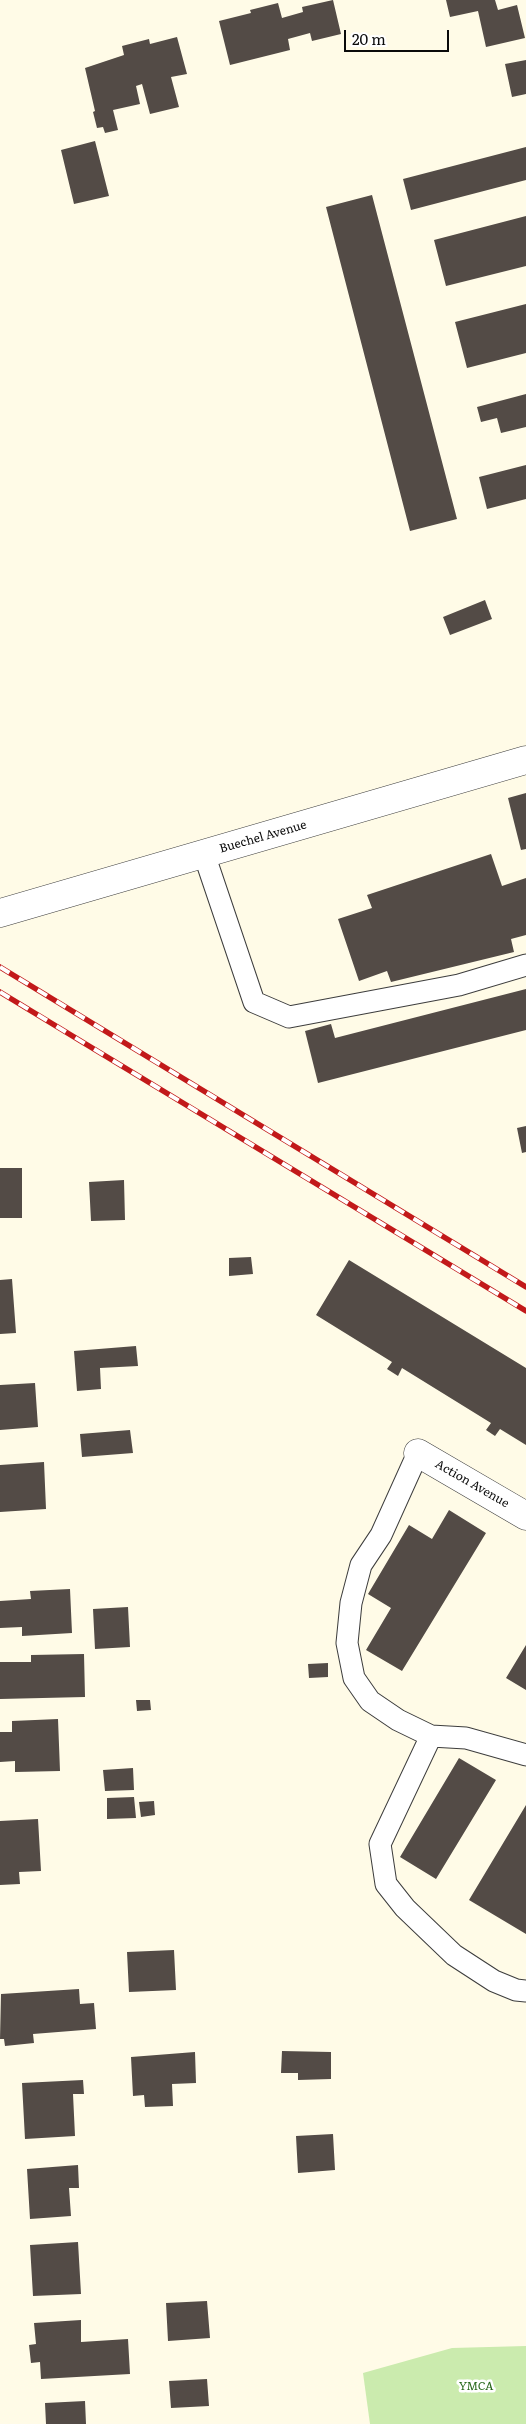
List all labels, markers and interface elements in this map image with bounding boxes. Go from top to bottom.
scale bar [346,20,451,52]
text: 20 m [352,27,386,50]
street label: Buechel Avenue [218,818,308,856]
street label: Action Avenue [432,1457,512,1511]
park label: YMCA [459,2379,493,2393]

